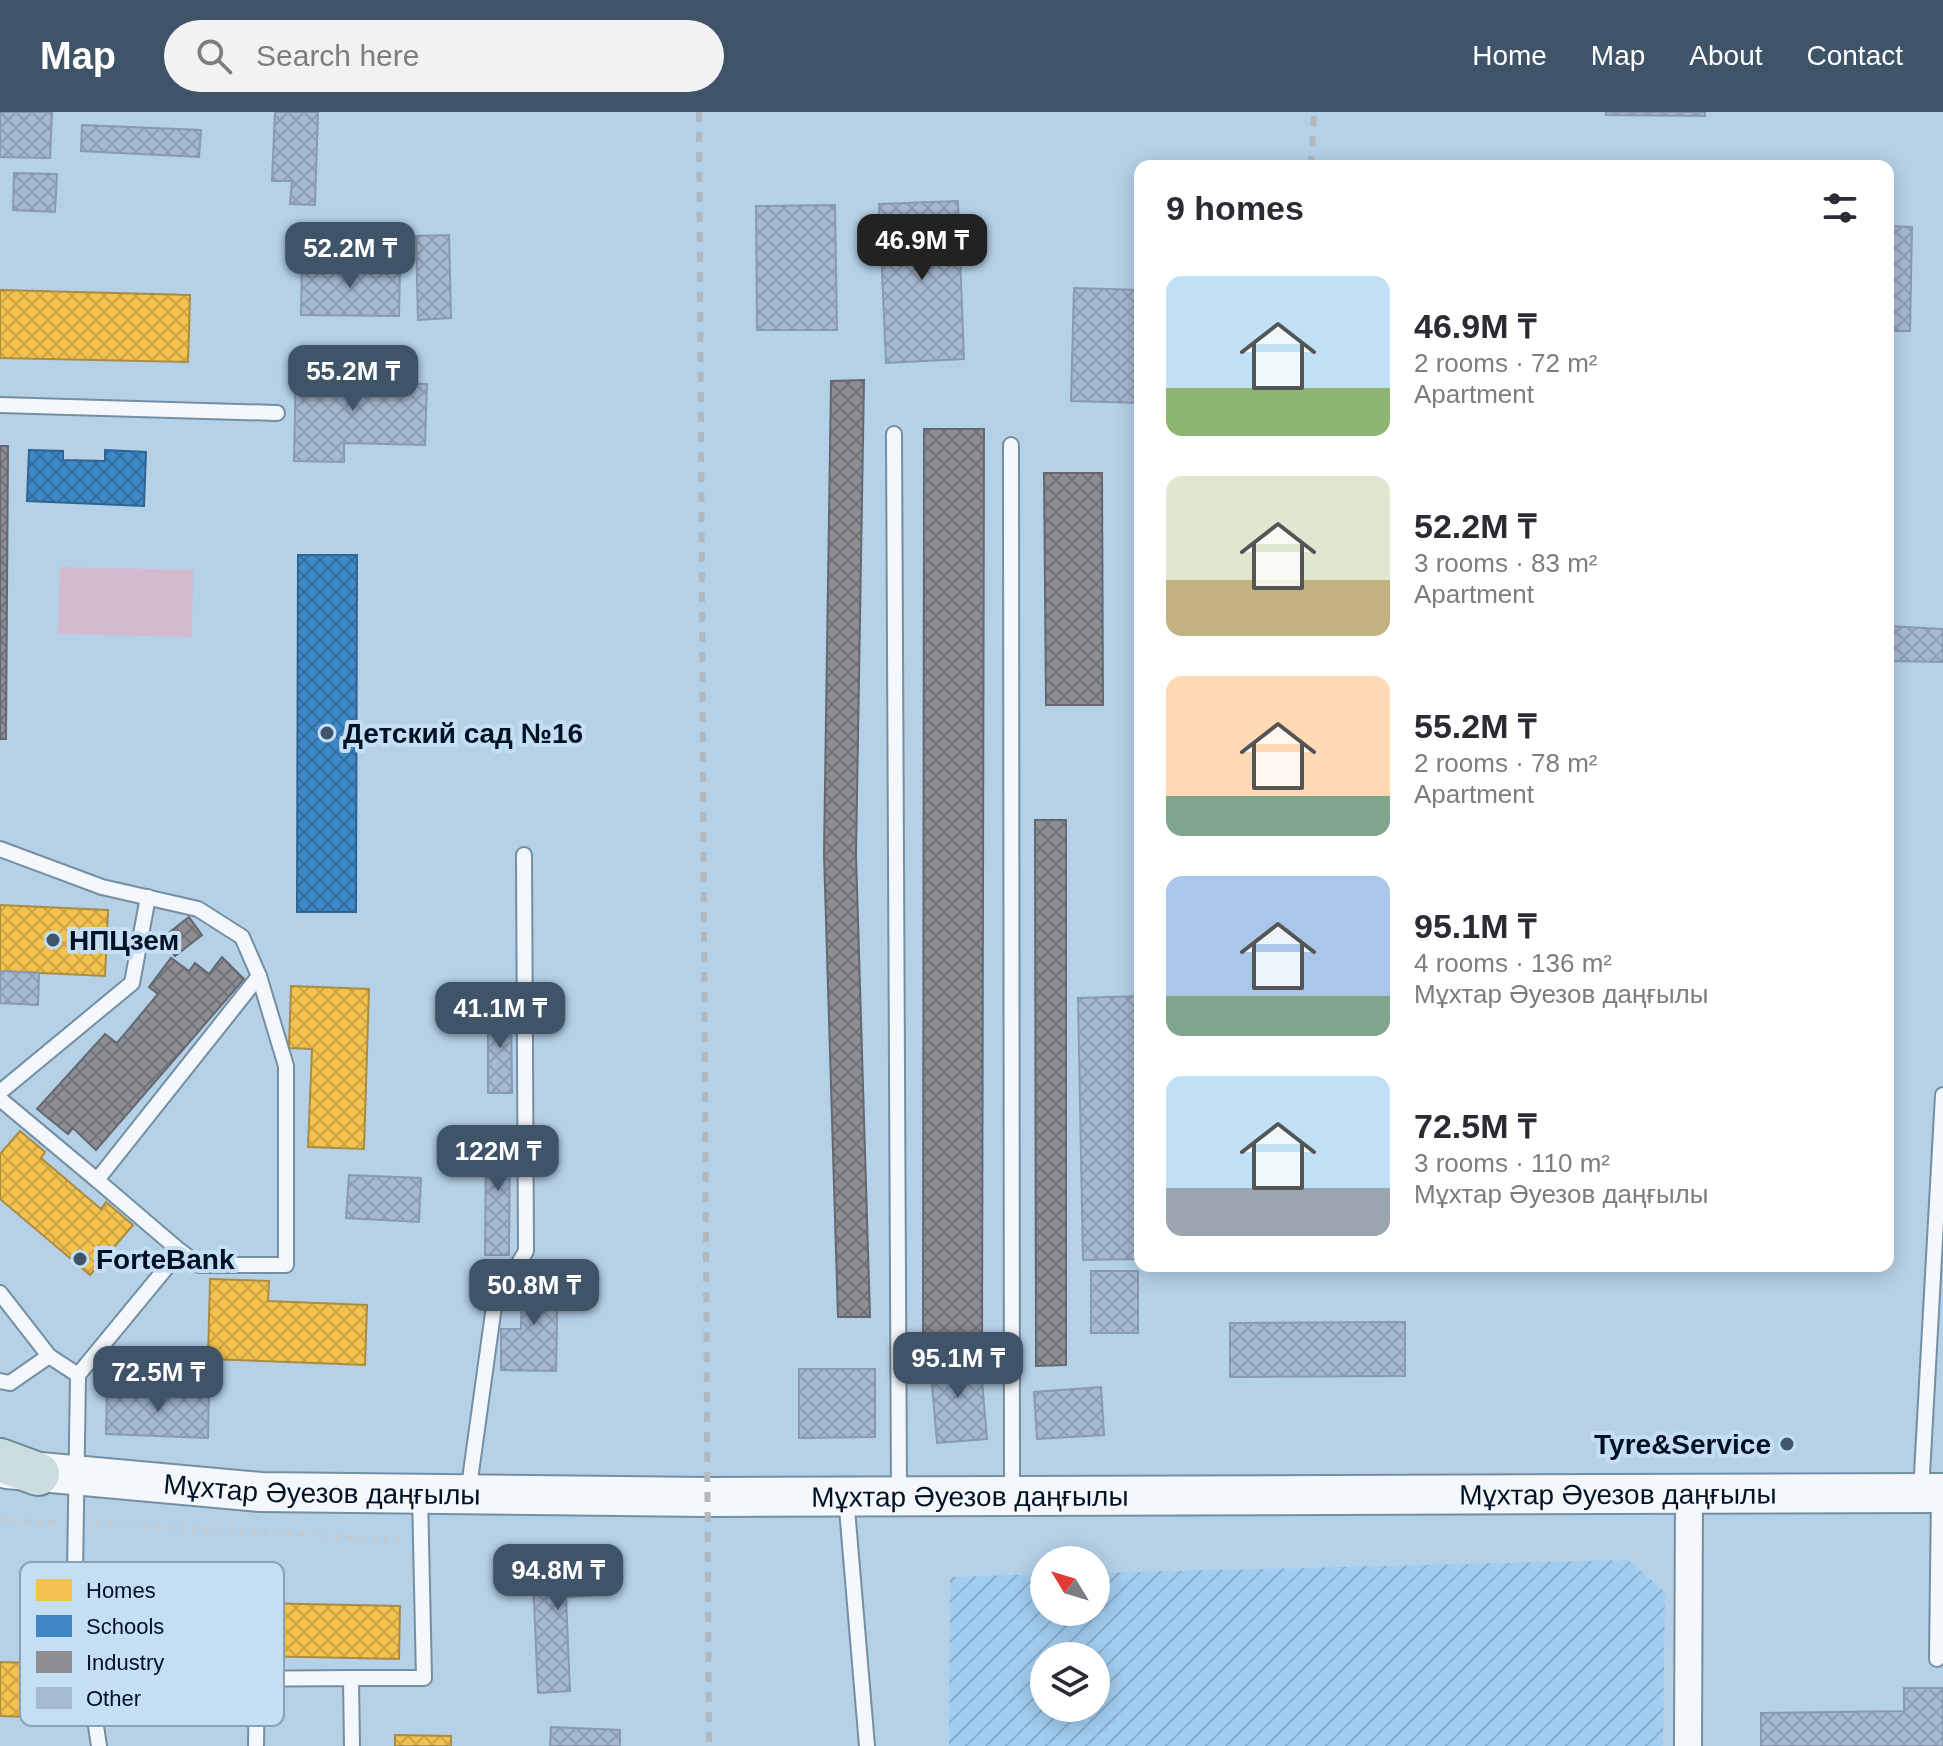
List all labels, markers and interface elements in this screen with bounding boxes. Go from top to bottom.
search box [164,20,724,92]
icon: search [192,34,236,78]
text: Map [40,35,116,77]
text: Search here [256,39,419,72]
text: Home [1472,40,1547,71]
text: Map [1591,40,1645,71]
text: About [1689,40,1763,71]
text: Contact [1807,40,1903,71]
icon: filters [1818,186,1862,230]
text: 9 homes [1166,189,1304,227]
pin: 46.9M ₸ [848,214,996,282]
pin: 52.2M ₸ [276,222,424,290]
text: 46.9M ₸ [875,225,969,255]
text: 52.2M ₸ [303,233,397,263]
text: 46.9M ₸ [1414,307,1537,345]
icon: home [1230,308,1326,404]
pin: 55.2M ₸ [279,345,427,413]
text: 2 rooms · 72 m² [1414,348,1598,378]
text: 55.2M ₸ [306,356,400,386]
text: Apartment [1414,379,1534,409]
text: 52.2M ₸ [1414,507,1537,545]
icon: home [1230,508,1326,604]
text: 3 rooms · 83 m² [1414,548,1598,578]
text: Apartment [1414,579,1534,609]
text: 55.2M ₸ [1414,707,1537,745]
icon: home [1230,708,1326,804]
place label: Детский сад №16 [343,718,583,749]
marker: Детский сад №16 [318,724,336,742]
text: 2 rooms · 78 m² [1414,748,1598,778]
text: Apartment [1414,779,1534,809]
text: 95.1M ₸ [1414,907,1537,945]
icon: home [1230,908,1326,1004]
place label: НПЦзем [69,925,179,956]
marker: НПЦзем [44,931,62,949]
text: 4 rooms · 136 m² [1414,948,1612,978]
text: Мұхтар Әуезов даңғылы [1414,979,1708,1009]
pin: 41.1M ₸ [426,982,574,1050]
text: 41.1M ₸ [453,993,547,1023]
text: 72.5M ₸ [1414,1107,1537,1145]
icon: home [1230,1108,1326,1204]
pin: 122M ₸ [433,1125,563,1193]
text: 122M ₸ [455,1136,541,1166]
text: 3 rooms · 110 m² [1414,1148,1610,1178]
text: Мұхтар Әуезов даңғылы [1414,1179,1708,1209]
place label: ForteBank [96,1244,235,1275]
marker: ForteBank [71,1250,89,1268]
pin: 50.8M ₸ [460,1259,608,1327]
text: 50.8M ₸ [487,1270,581,1300]
pin: 95.1M ₸ [884,1332,1032,1400]
text: 95.1M ₸ [911,1343,1005,1373]
pin: 72.5M ₸ [84,1346,232,1414]
text: 72.5M ₸ [111,1357,205,1387]
place label: Tyre&Service [1594,1429,1771,1460]
marker: Tyre&Service [1778,1435,1796,1453]
street label: Мұхтар Әуезов даңғылы [162,1468,481,1510]
street label: Мұхтар Әуезов даңғылы [1459,1478,1777,1510]
street label: Мұхтар Әуезов даңғылы [811,1480,1129,1512]
pin: 94.8M ₸ [484,1544,632,1612]
north arrow [1030,1546,1110,1626]
map controls [1030,1546,1110,1722]
text: 94.8M ₸ [511,1555,605,1585]
legend [20,1562,284,1726]
text: Homes [86,1578,156,1603]
text: Schools [86,1614,164,1639]
button: layers [1030,1642,1110,1722]
text: Industry [86,1650,164,1675]
text: Other [86,1686,141,1711]

